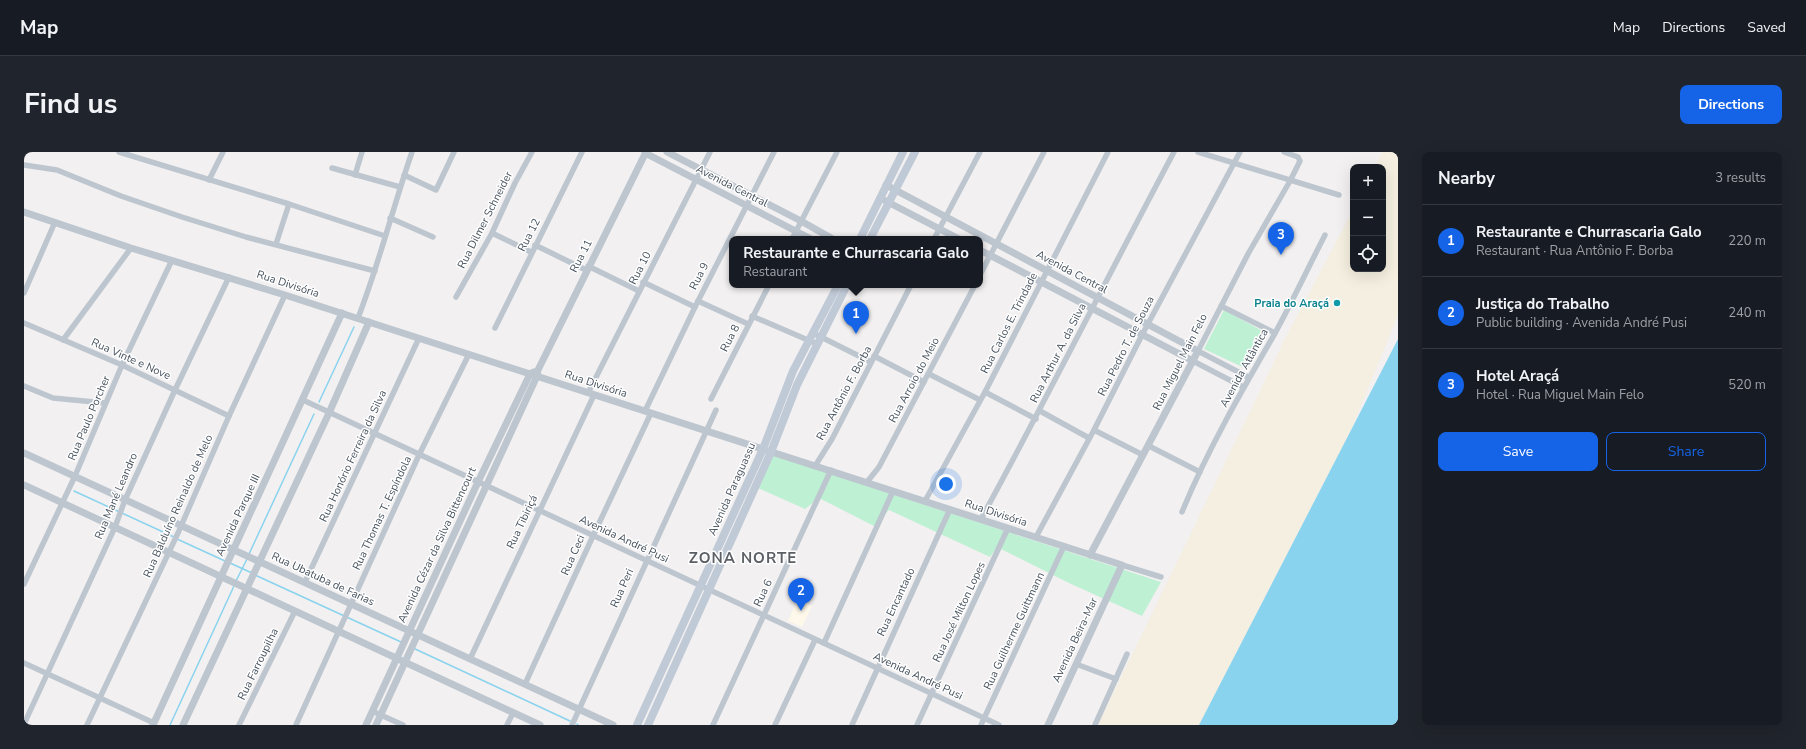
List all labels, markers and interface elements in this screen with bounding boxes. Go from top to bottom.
text: Map [20,15,58,41]
text: Map [1613,18,1640,37]
text: Directions [1662,18,1725,37]
text: Saved [1747,18,1786,37]
text: Find us [24,85,118,123]
button: Directions [1680,85,1782,124]
street label: Avenida Central [693,161,771,211]
map controls [1350,164,1386,272]
button: + [1350,164,1386,200]
text: Nearby [1438,167,1495,190]
street label: Rua Dilmer Schneider [454,169,516,271]
text: 3 results [1715,169,1766,187]
button: − [1350,200,1386,236]
street label: Rua 12 [514,216,544,254]
pin: 3 [1268,222,1294,255]
text: Restaurante e Churrascaria Galo [1476,222,1702,242]
text: 1 [1447,232,1455,250]
text: 220 m [1728,232,1766,250]
popup [729,236,983,288]
button: locate [1350,236,1386,272]
street label: Rua 11 [566,237,596,275]
text: Restaurant · Rua Antônio F. Borba [1476,242,1673,260]
text: Restaurante e Churrascaria Galo [743,243,969,263]
street label: Avenida Central [1034,247,1111,298]
street label: Rua 10 [625,248,655,287]
street label: Rua 9 [686,260,712,292]
text: Restaurant [743,263,807,281]
street label: Rua Divisória [255,267,321,301]
street label: Rua Carlos E. Trindade [977,270,1041,376]
street label: Rua Pedro T. de Souza [1094,293,1158,399]
text: Justiça do Trabalho [1476,294,1609,314]
place label: Praia do Araçá [1254,296,1329,311]
marker: Praia do Araçá [1332,298,1342,308]
street label: Rua Arthur A. da Silva [1026,300,1090,405]
pin: 1 [843,301,869,334]
text: 2 [1447,304,1455,322]
text: 240 m [1728,304,1766,322]
street label: Rua Miguel Main Felo [1149,311,1211,413]
text: Public building · Avenida André Pusi [1476,314,1687,332]
street label: Rua 8 [717,321,743,354]
street label: Avenida Atlântica [1216,326,1272,410]
street label: Rua Vinte e Nove [89,335,173,383]
street label: Rua Arroio do Meio [885,335,943,425]
street label: Rua Antônio F. Borba [813,343,875,443]
text: Hotel Araçá [1476,366,1559,386]
street label: Rua Divisória [563,367,629,401]
street label: Rua Paulo Porcher [64,373,114,463]
text: 3 [1447,376,1455,394]
text: 520 m [1728,376,1766,394]
text: Hotel · Rua Miguel Main Felo [1476,386,1644,404]
street label: Rua Honório Ferreira da Silva [316,388,390,524]
street label: Rua Balduíno Reinaldo de Melo [140,432,216,580]
button: Save [1438,432,1598,471]
button: Share [1606,432,1766,471]
street label: Avenida Paraguassu [705,440,759,538]
street label: Rua Mané Leandro [91,450,141,542]
street label: Rua Thomas T. Espíndola [349,453,415,572]
street label: Avenida Cézar da Silva Bittencourt [394,465,480,625]
street label: Avenida Parque III [212,471,264,559]
your location [936,474,956,494]
street label: Rua Tibiriçá [503,493,541,551]
street label: Rua Divisória [963,496,1029,530]
street label: Avenida André Pusi [577,512,671,566]
street label: Rua Ceci [557,532,589,578]
district label: ZONA NORTE [689,548,797,568]
street label: Rua Ubatuba de Farias [269,549,377,609]
street label: Rua José Milton Lopes [929,559,989,665]
street label: Rua Encantado [874,565,918,639]
street label: Rua Peri [607,566,637,610]
street label: Rua Guilherme Guittmann [980,570,1048,692]
street label: Rua 6 [750,576,776,609]
pin: 2 [788,578,814,611]
street label: Avenida Beira-Mar [1049,595,1101,685]
street label: Rua Farroupilha [234,625,282,702]
street label: Avenida André Pusi [871,649,965,703]

